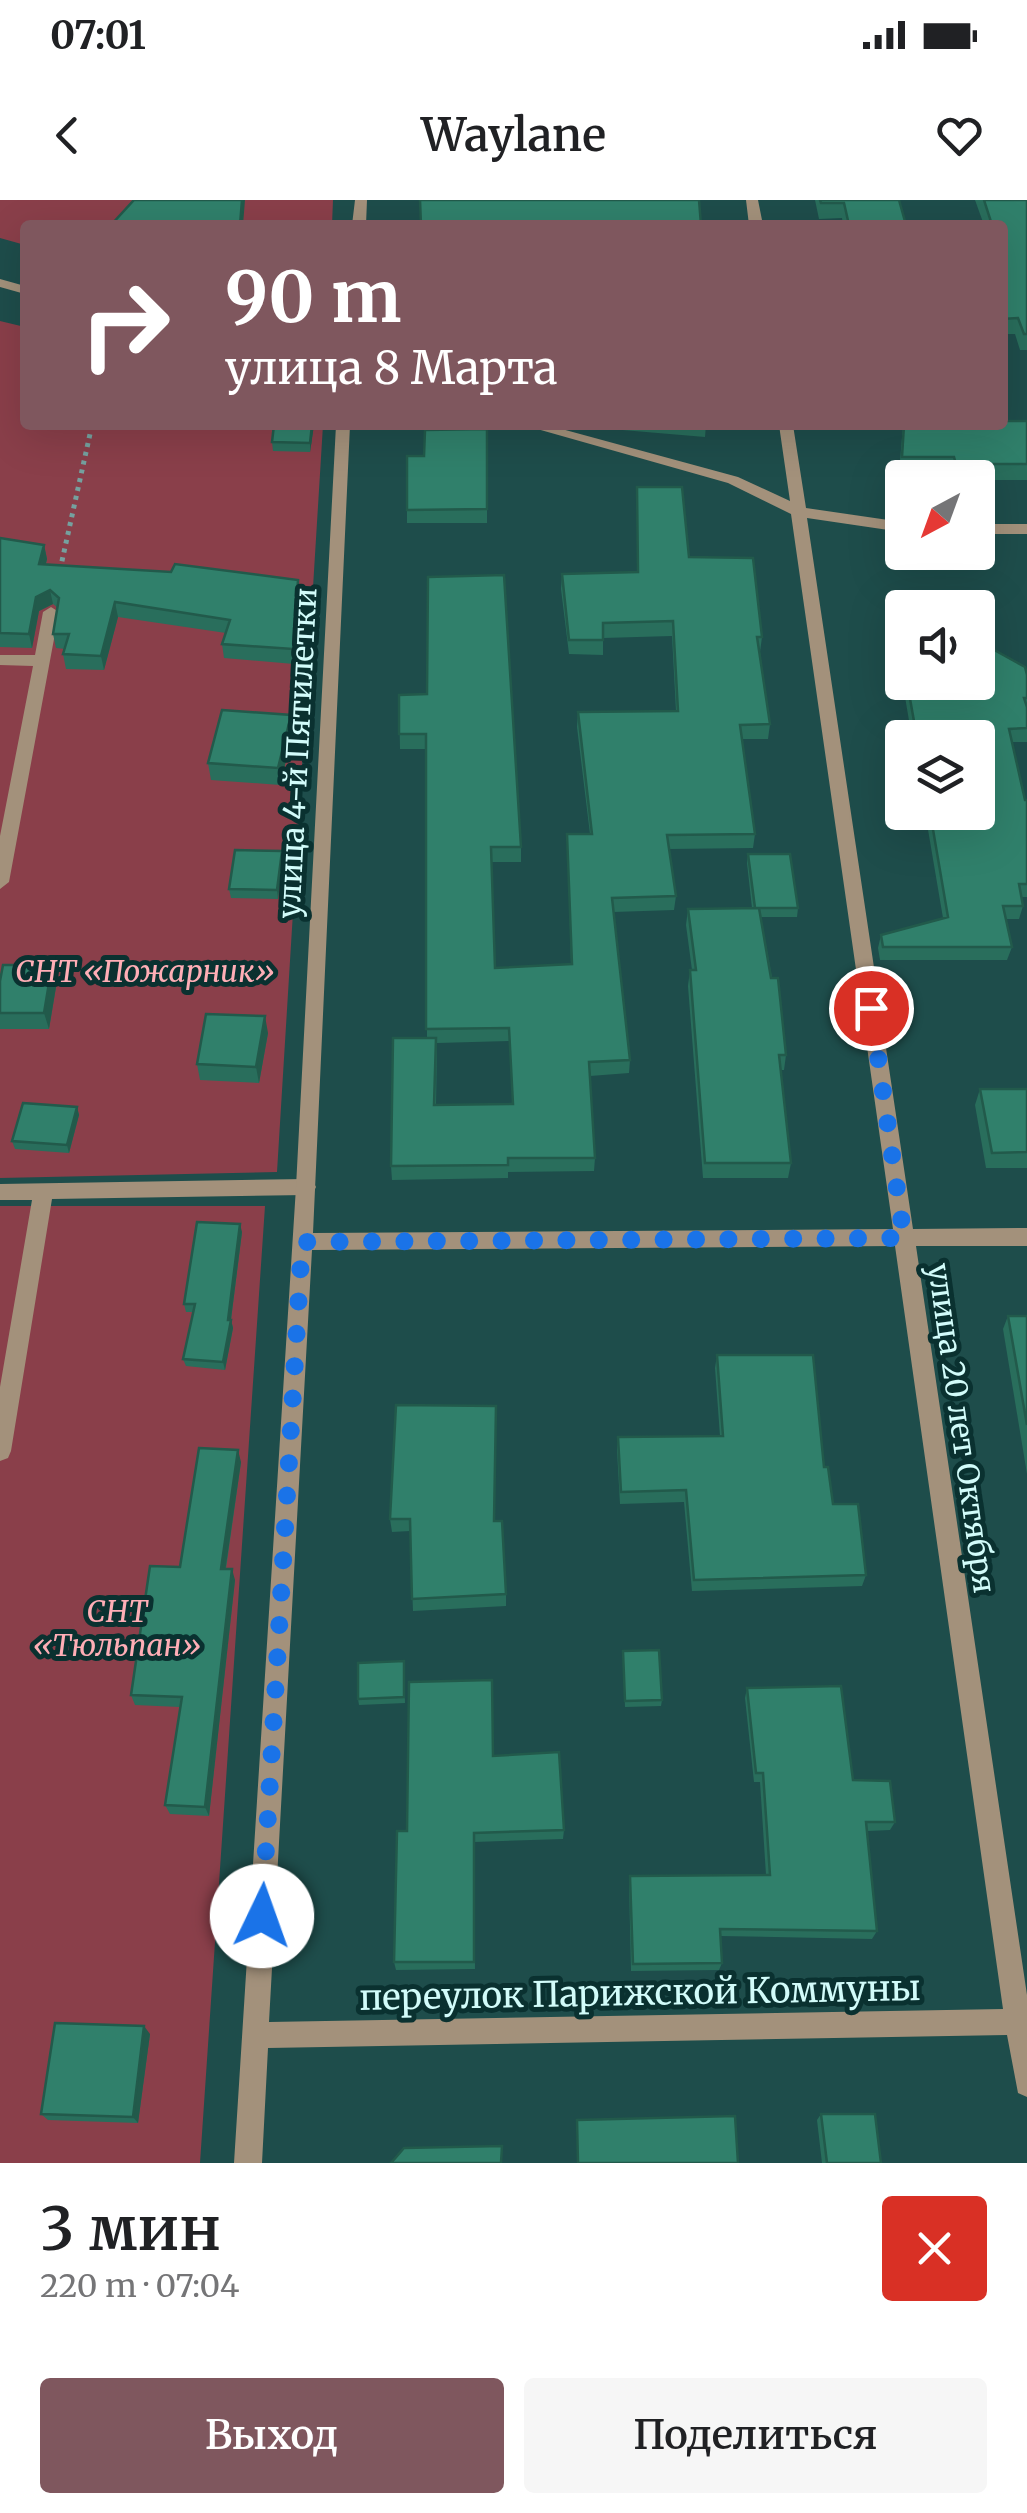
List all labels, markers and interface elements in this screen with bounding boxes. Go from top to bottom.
text: 07:01 [50,12,146,59]
text: Waylane [421,107,606,163]
icon: back [40,108,95,163]
icon: heart [932,108,987,163]
text: 90 m [225,253,402,341]
icon: right [60,260,190,390]
text: улица 8 Марта [225,340,558,396]
north arrow [885,460,995,570]
map controls [885,460,995,830]
street label: улица 4-й Пятилетки [269,587,325,919]
button: sound [885,590,995,700]
button: layers [885,720,995,830]
park label: СНТ «Пожарник» [15,952,275,990]
pin [829,966,914,1051]
icon: arrive [844,981,899,1036]
street label: улица 20 лет Октября [920,1261,1004,1595]
park label: СНТ «Тюльпан» [33,1592,201,1664]
position arrow [210,1864,314,1968]
street label: переулок Парижской Коммуны [359,1966,921,2020]
text: 3 мин [40,2191,221,2266]
button: close [882,2196,987,2301]
text: 220 m · 07:04 [40,2266,240,2306]
button: Выход [40,2378,504,2493]
button: Поделиться [524,2378,987,2493]

